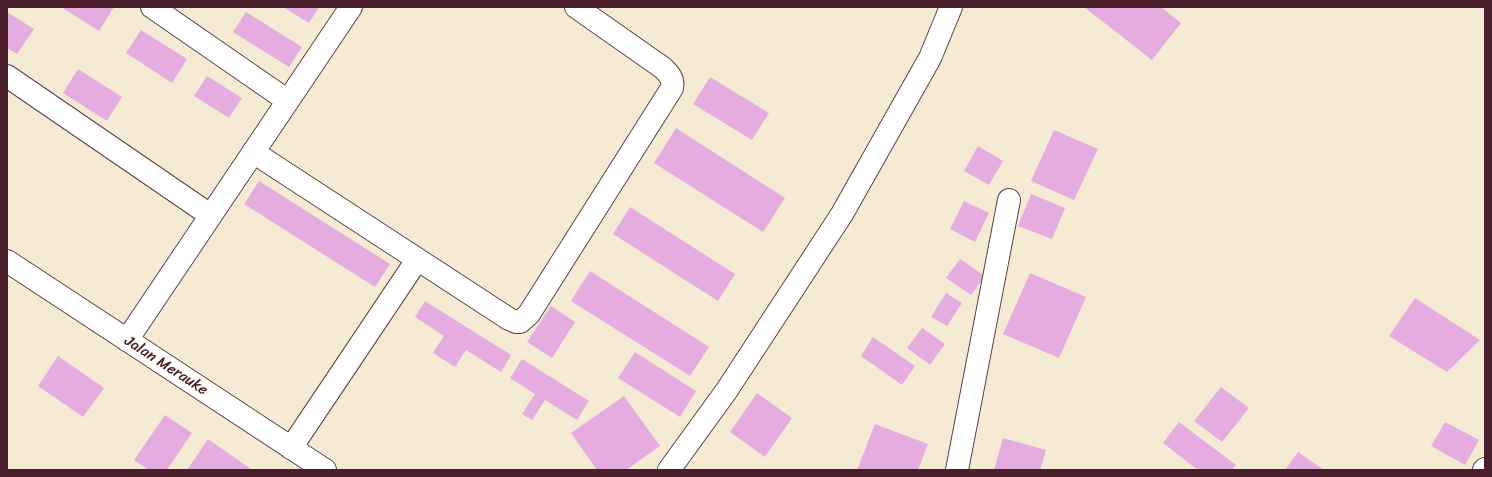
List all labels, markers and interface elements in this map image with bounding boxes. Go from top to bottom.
street label: Jalan Merauke [121,332,211,400]

